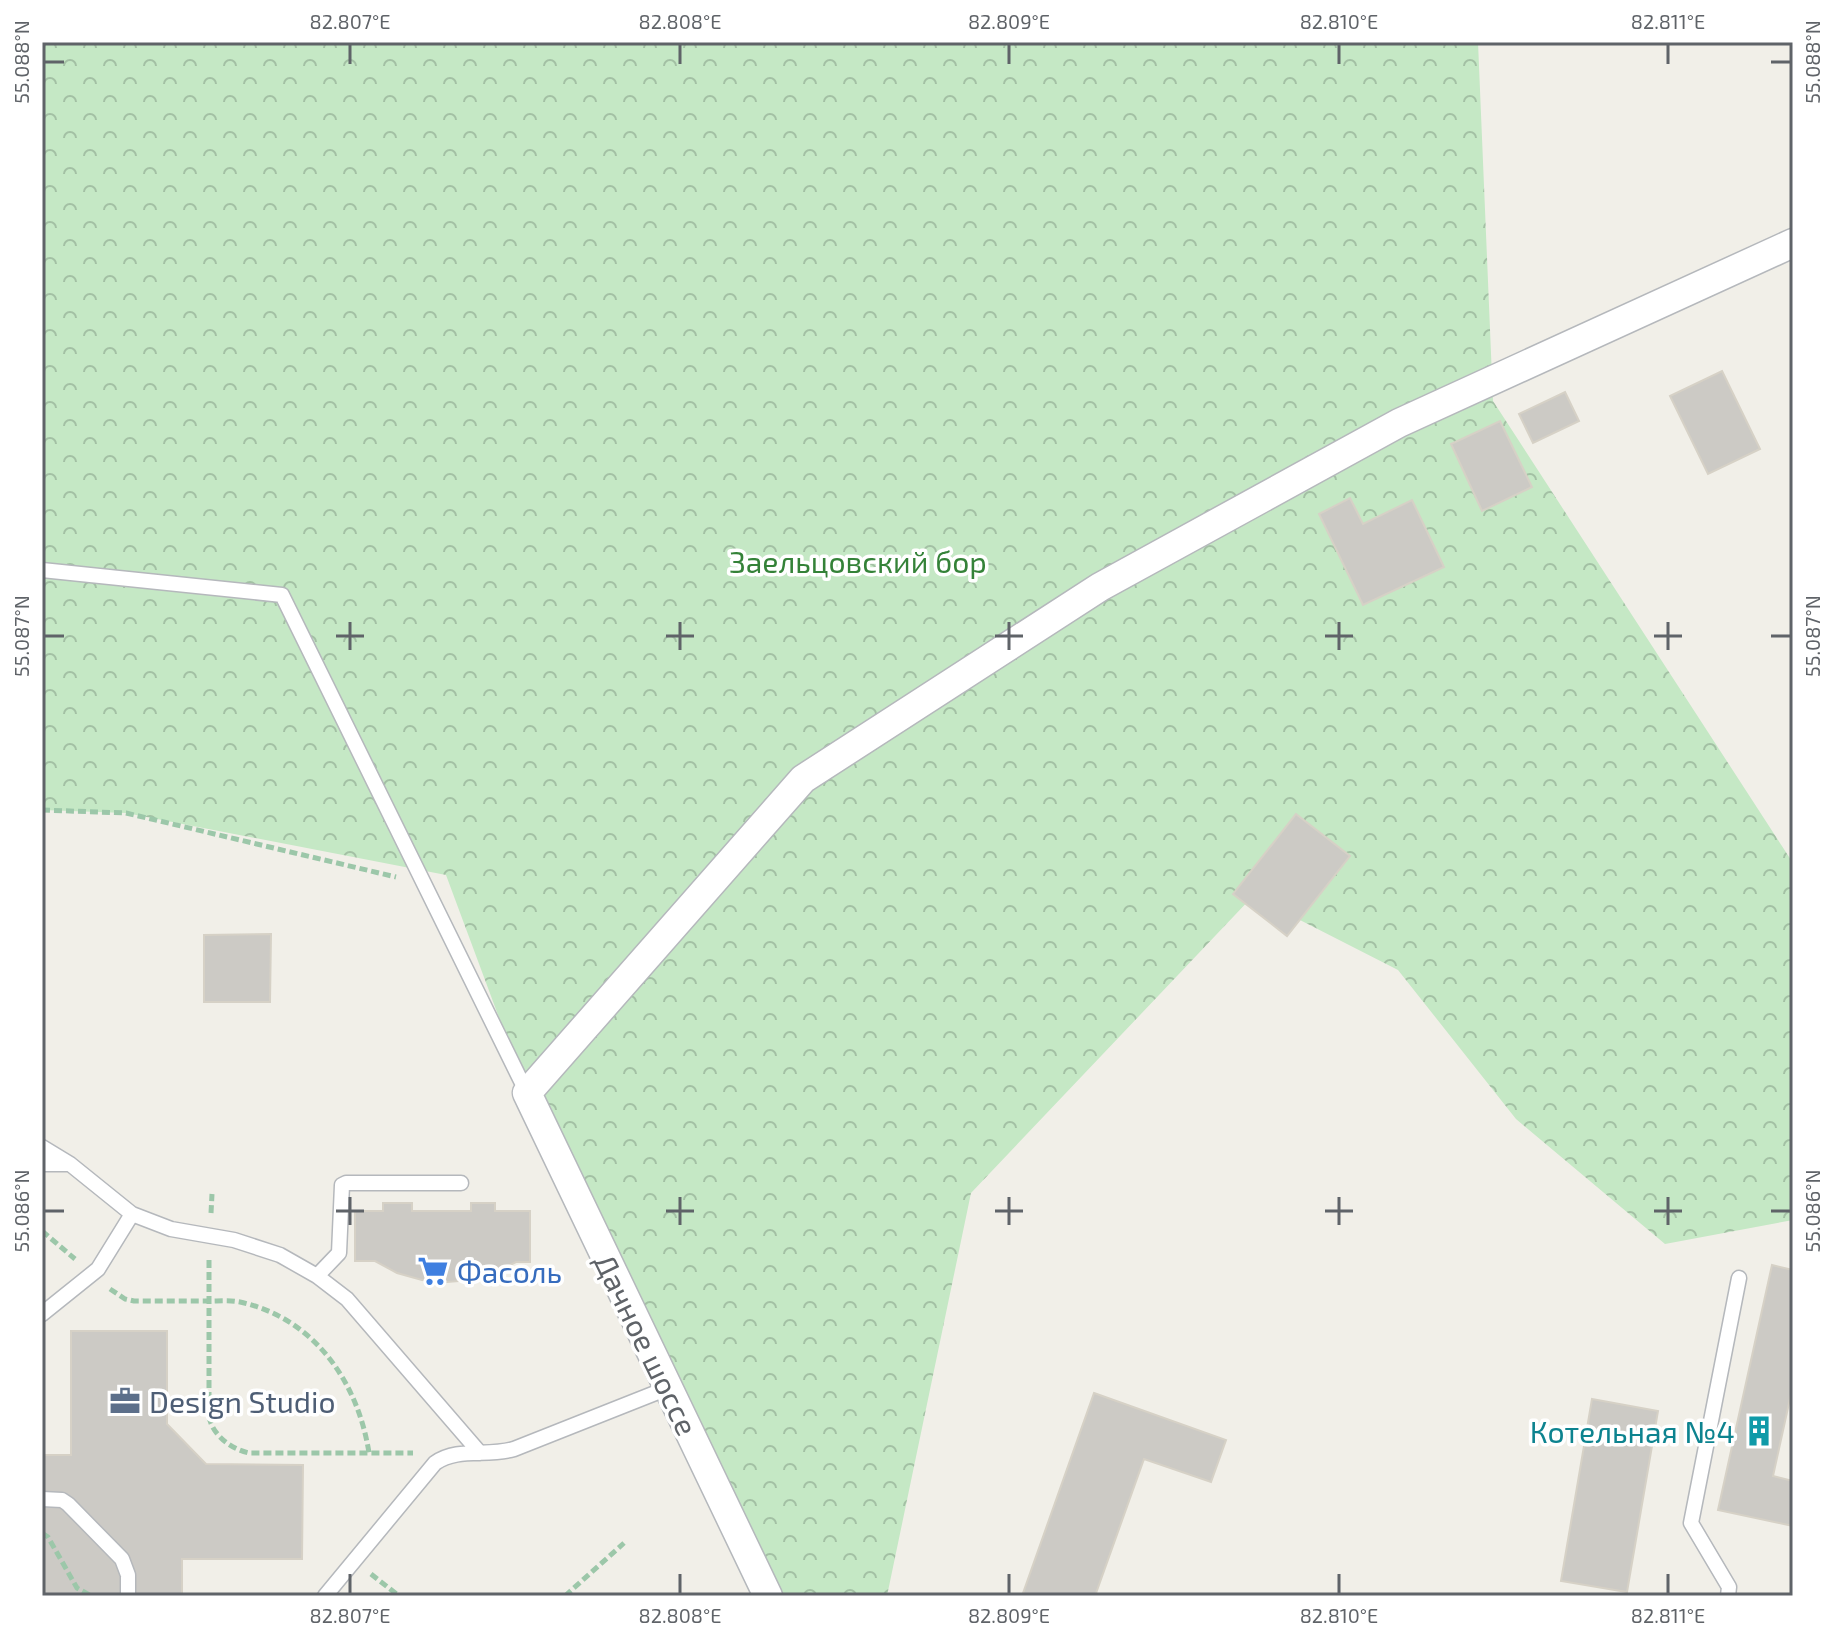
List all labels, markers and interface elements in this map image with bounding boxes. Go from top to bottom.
text: 82.807°E [310,9,390,33]
text: 82.808°E [639,9,721,33]
text: 82.809°E [968,9,1050,33]
text: 82.810°E [1300,9,1378,33]
text: 82.811°E [1631,9,1705,33]
text: 55.088°N [9,20,33,104]
text: 55.088°N [1800,20,1824,104]
park label: Заельцовский бор [729,543,987,579]
text: 55.087°N [9,595,33,677]
text: 55.087°N [1800,595,1824,677]
text: 55.086°N [9,1169,33,1253]
text: 55.086°N [1800,1169,1824,1253]
street label: Дачное шоссе [588,1247,706,1441]
place label: Фасоль [457,1253,562,1289]
supermarket icon: Фасоль [416,1254,450,1288]
place label: Design Studio [149,1383,335,1419]
office icon: Design Studio [108,1384,142,1418]
place label: Котельная №4 [1530,1413,1735,1449]
building icon: Котельная №4 [1742,1414,1776,1448]
text: 82.807°E [310,1603,390,1627]
text: 82.808°E [639,1603,721,1627]
text: 82.809°E [968,1603,1050,1627]
text: 82.810°E [1300,1603,1378,1627]
text: 82.811°E [1631,1603,1705,1627]

